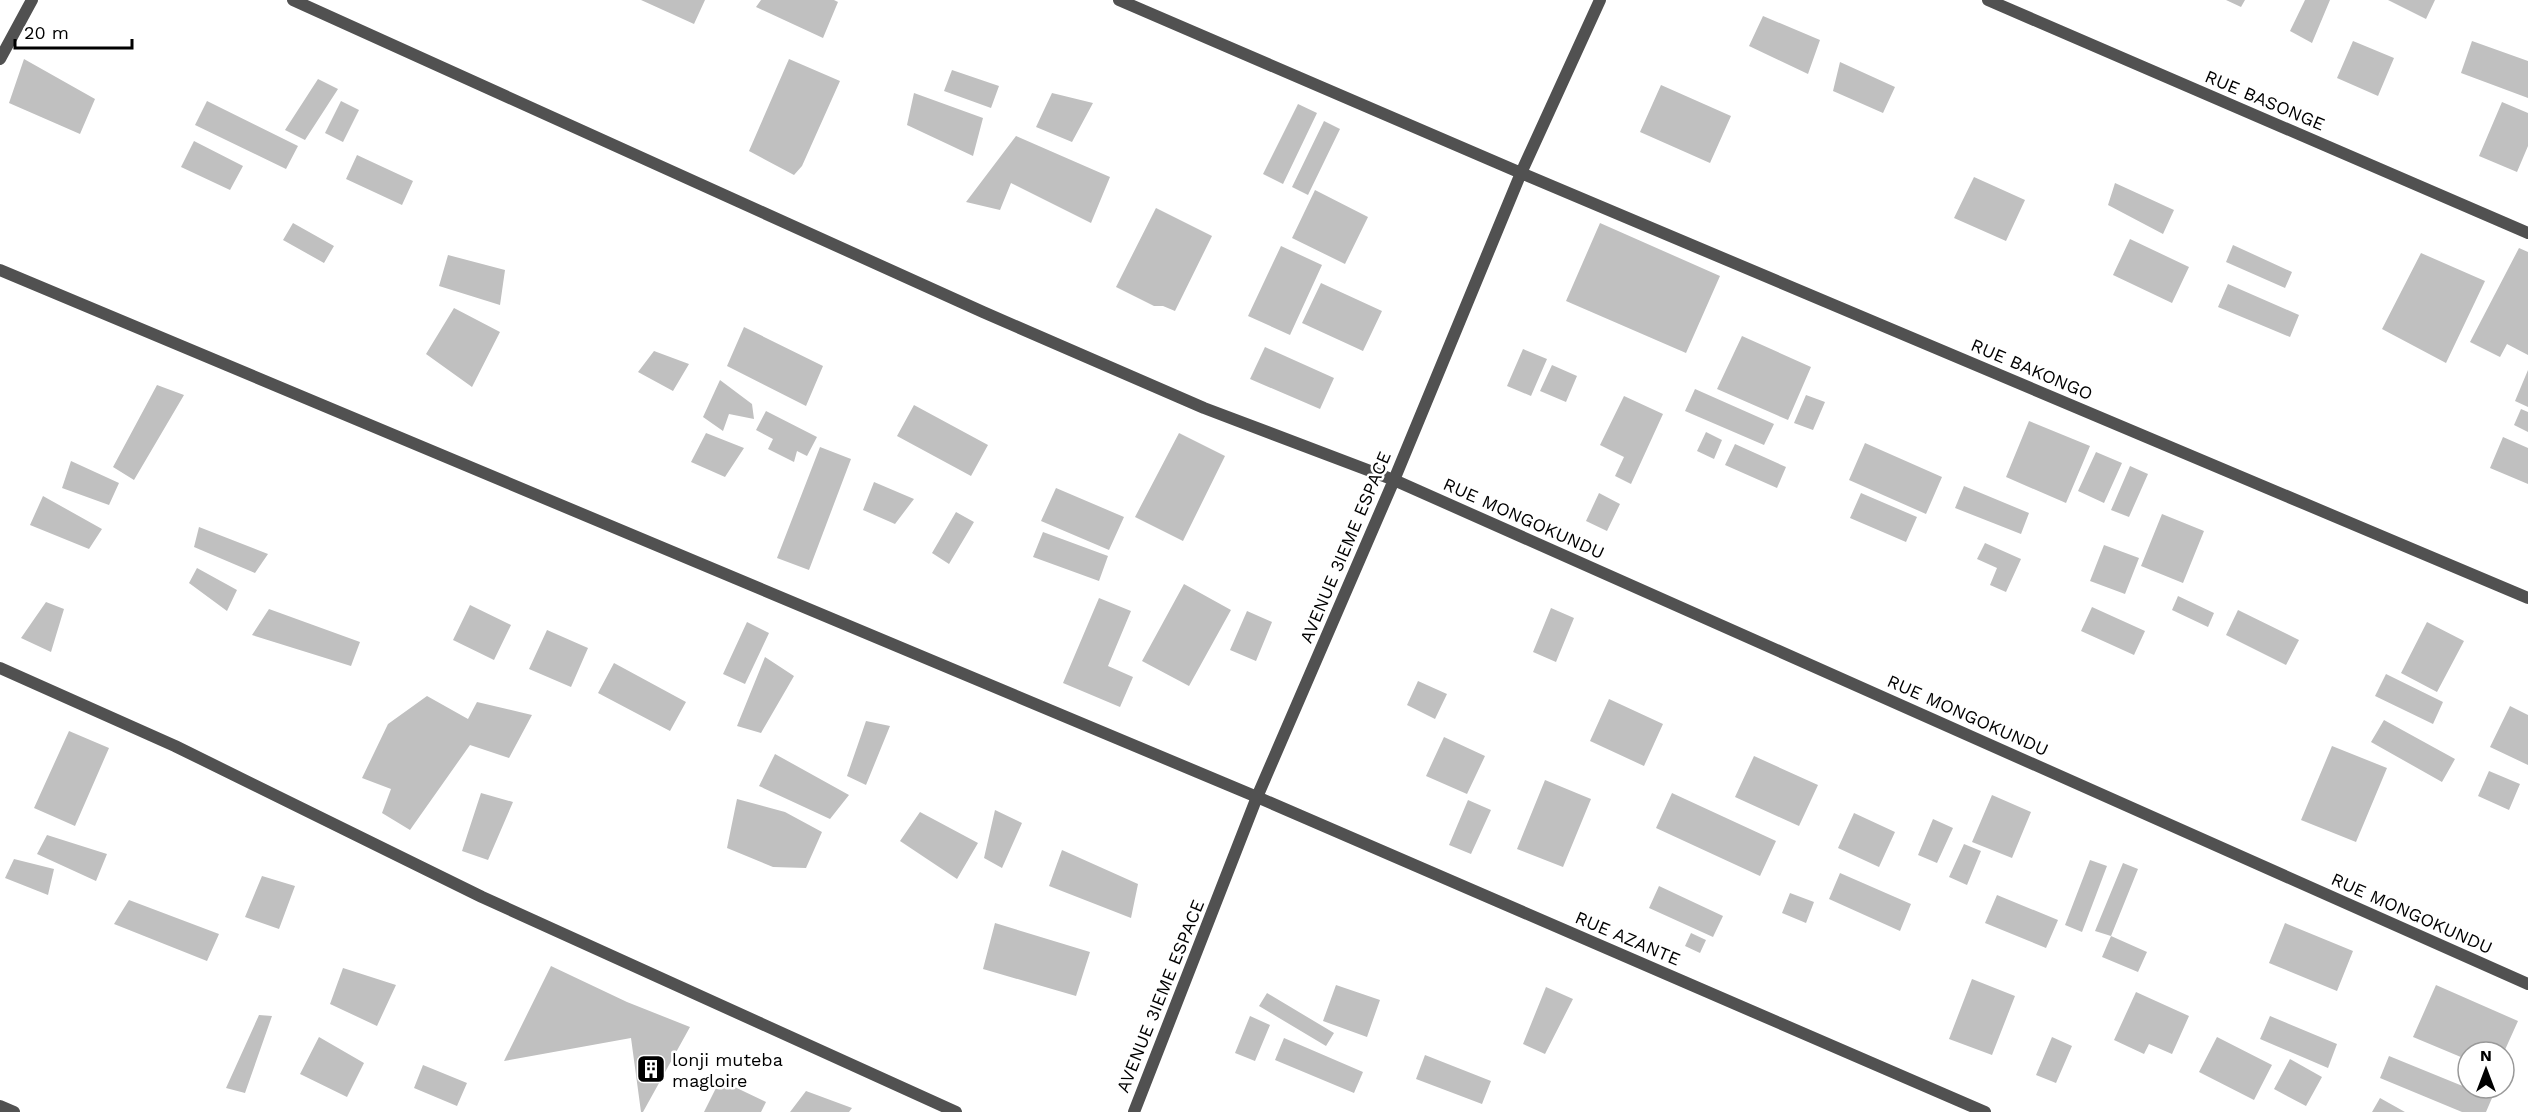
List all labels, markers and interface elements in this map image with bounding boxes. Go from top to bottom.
scale bar [15,12,132,50]
text: 20 m [24,22,69,43]
street label: RUE BASONGE [2202,65,2328,135]
street label: RUE BAKONGO [1968,334,2096,404]
street label: AVENUE 3IEME ESPACE [1295,448,1395,646]
street label: RUE MONGOKUNDU [1440,473,1608,563]
street label: RUE MONGOKUNDU [1884,670,2052,760]
street label: RUE MONGOKUNDU [2328,868,2496,958]
street label: AVENUE 3IEME ESPACE [1112,896,1208,1096]
street label: RUE AZANTE [1572,906,1684,970]
north arrow [2456,1040,2516,1100]
text: N [2480,1046,2492,1065]
place label: lonji muteba magloire [672,1049,783,1091]
building icon: lonji muteba magloire [635,1053,667,1085]

